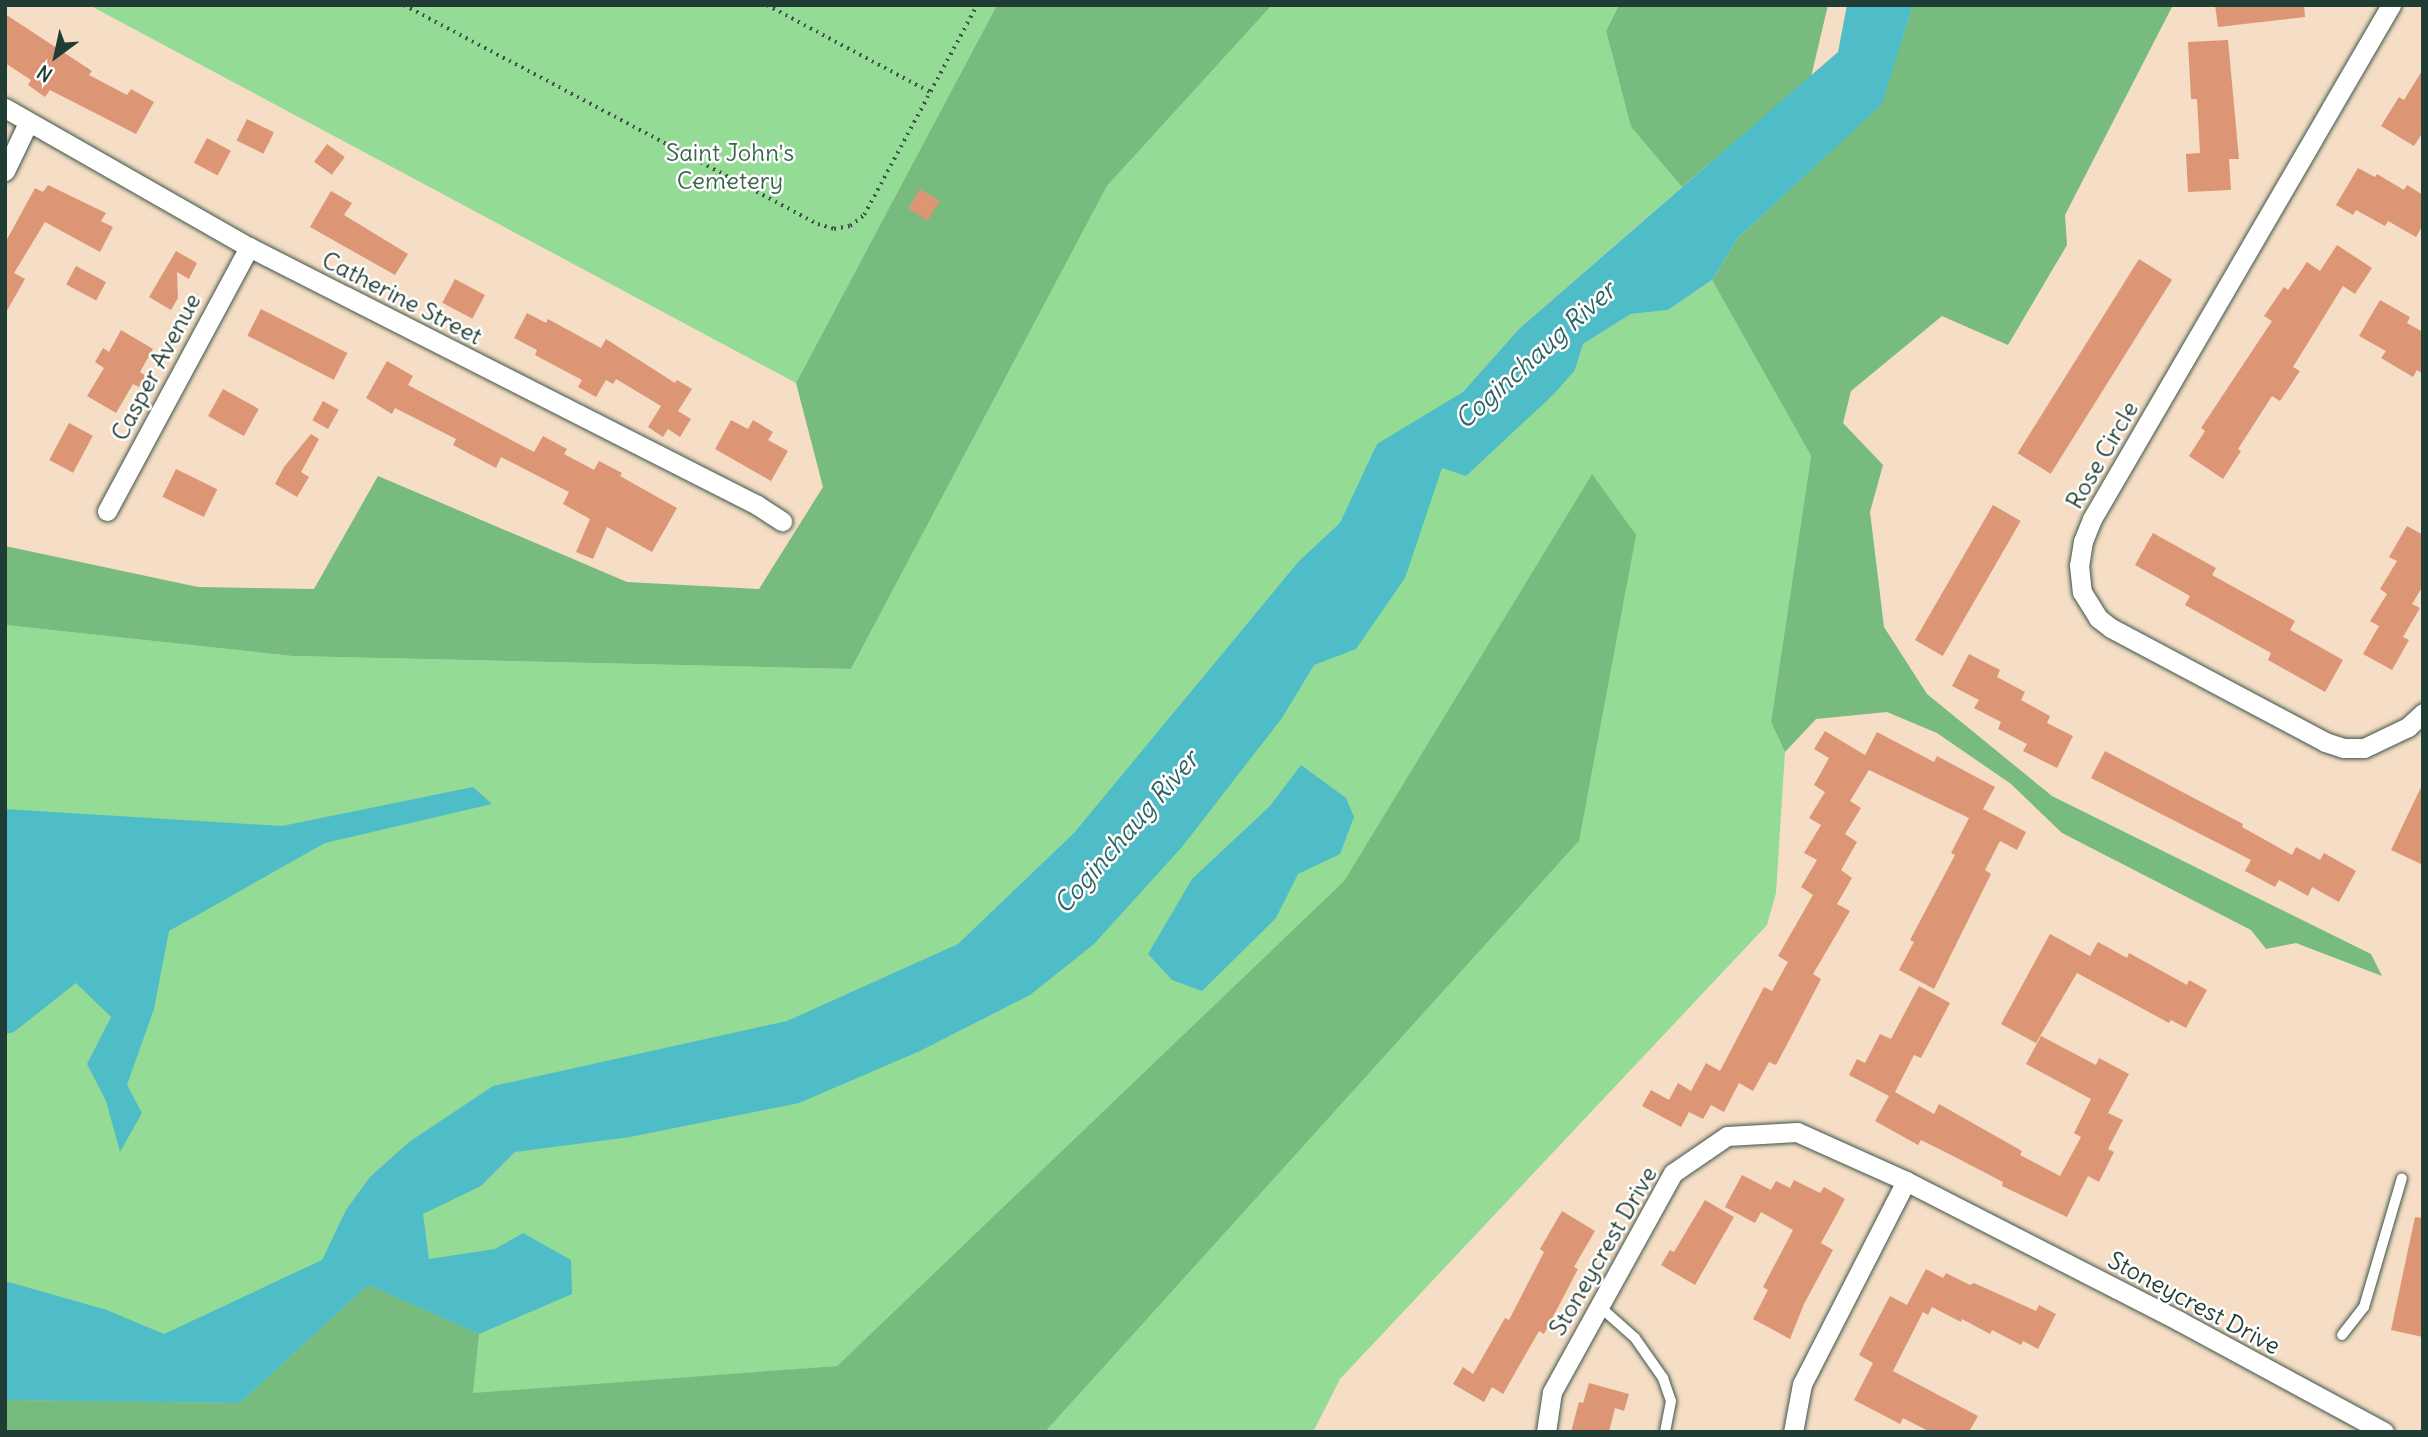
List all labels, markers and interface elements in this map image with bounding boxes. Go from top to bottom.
north arrow [21,21,91,91]
text: N [33,60,57,87]
park label: Saint John's Cemetery [666,139,794,195]
street label: Catherine Street [317,245,487,351]
water label: Coginchaug River [1448,275,1622,435]
street label: Casper Avenue [105,288,207,446]
street label: Rose Circle [2060,396,2144,514]
water label: Coginchaug River [1047,744,1205,920]
street label: Stoneycrest Drive [1543,1161,1663,1341]
street label: Stoneycrest Drive [2103,1246,2285,1360]

